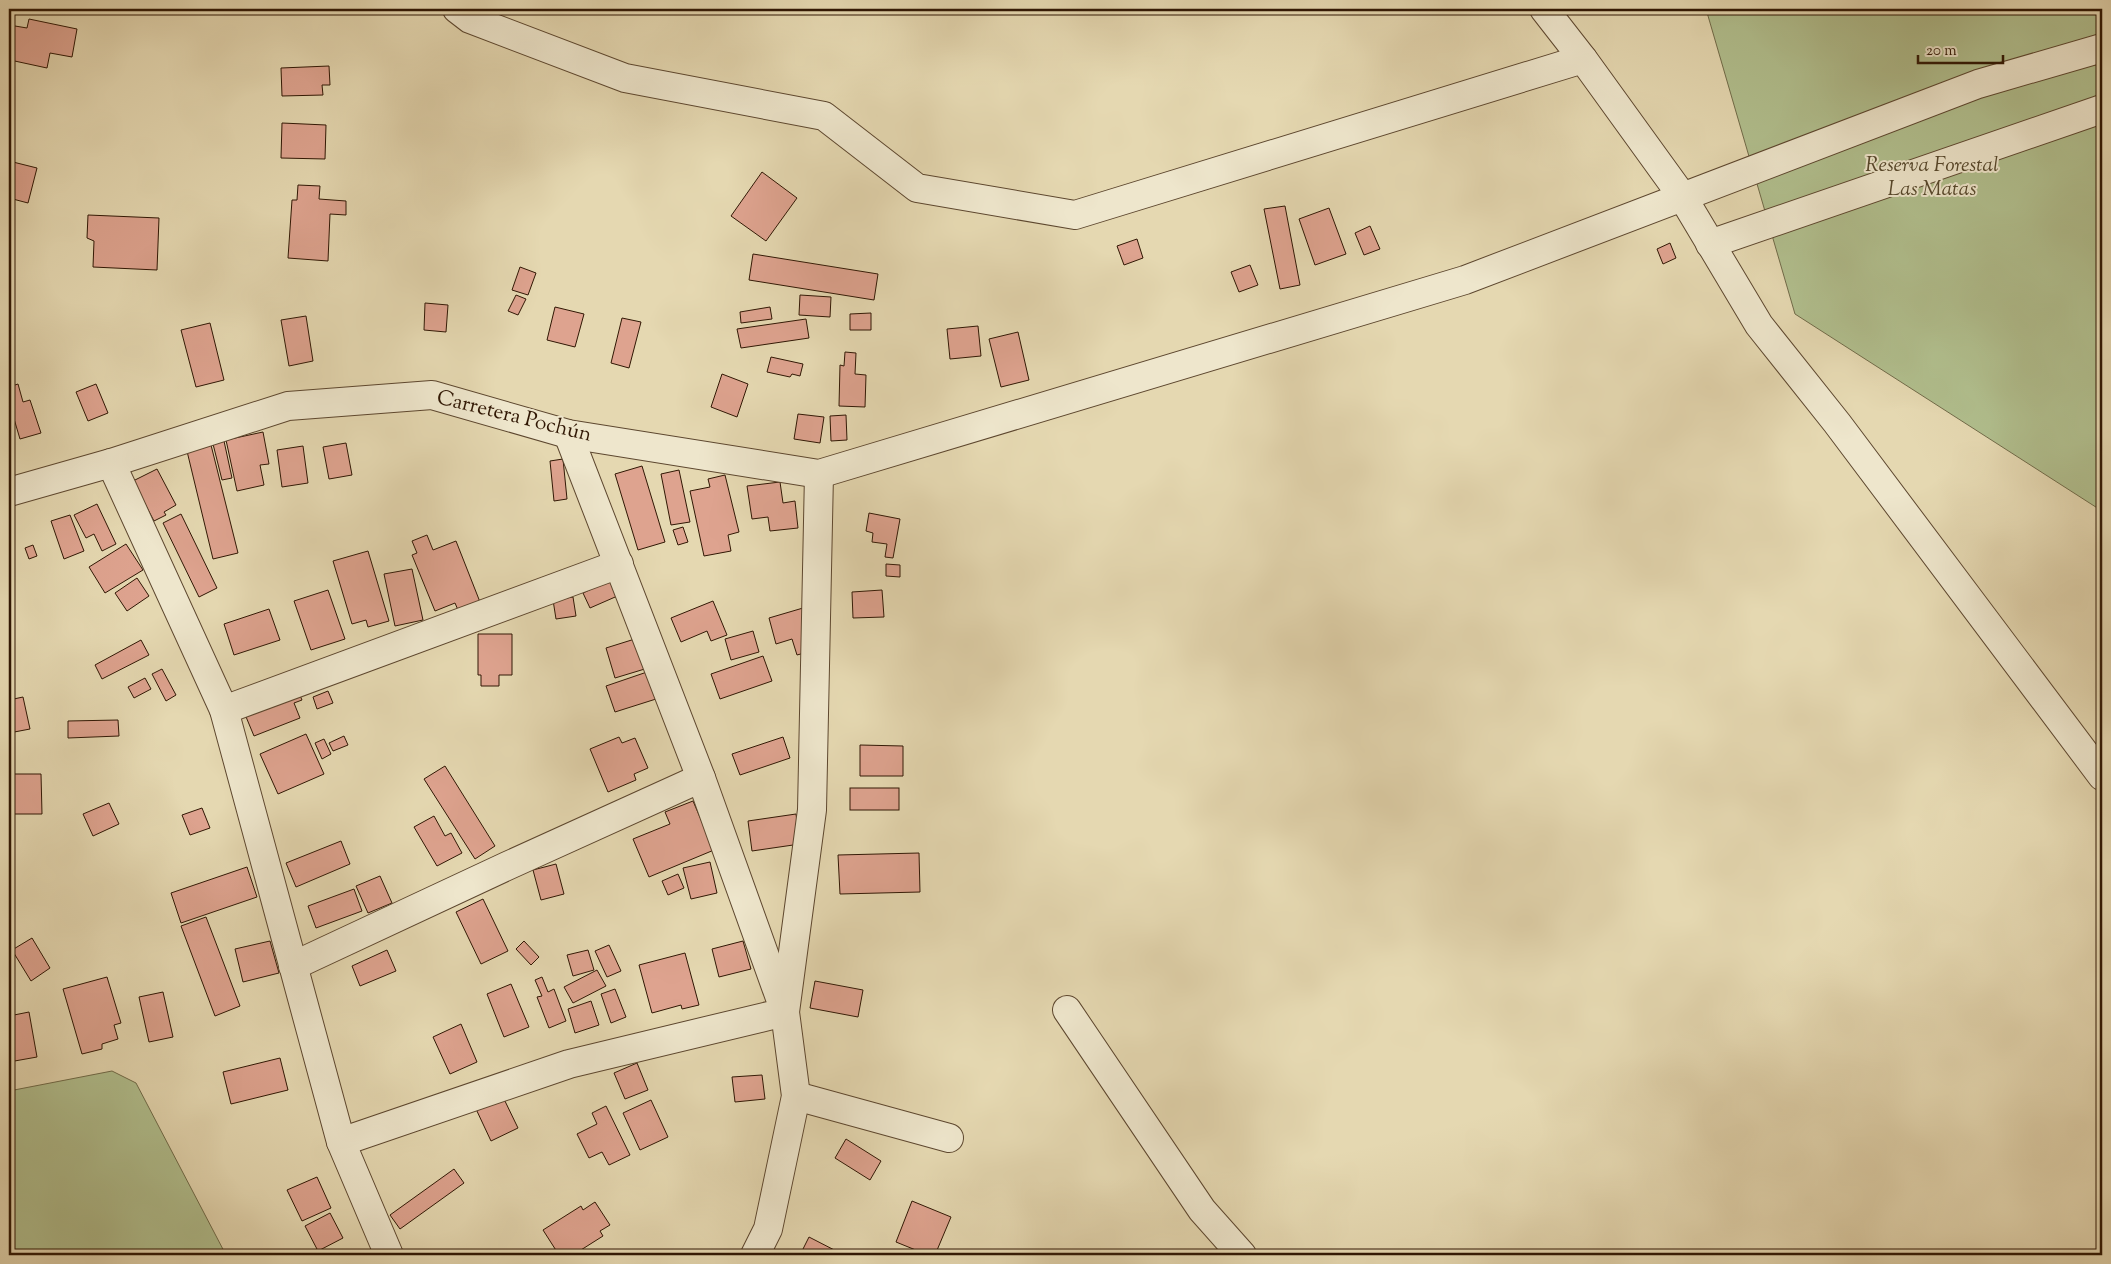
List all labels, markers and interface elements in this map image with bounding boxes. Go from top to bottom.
scale bar [1918,32,2004,64]
text: 20 m [1926,41,1957,62]
park label: Reserva Forestal Las Matas [1865,151,1999,205]
street label: Carretera Pochún [433,383,595,451]

